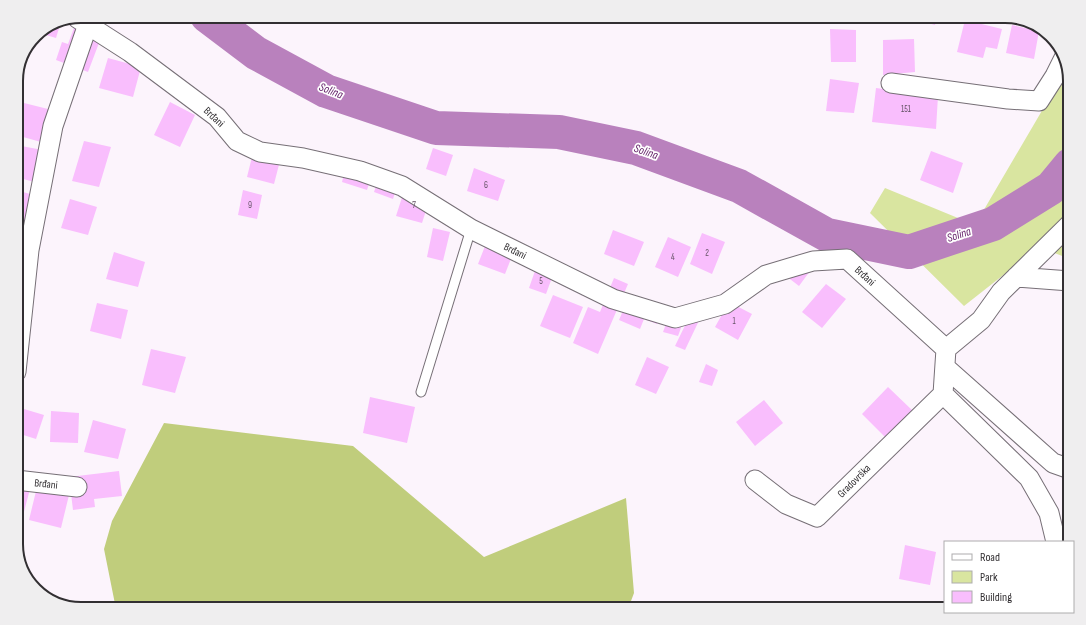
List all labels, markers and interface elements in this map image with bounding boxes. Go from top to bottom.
water label: Solina [317,79,345,103]
street label: Brđani [201,104,227,130]
house number: 151 [901,104,912,115]
water label: Solina [632,141,660,163]
house number: 6 [484,180,488,191]
house number: 9 [248,200,252,211]
house number: 7 [412,200,416,211]
water label: Solina [945,224,973,246]
street label: Brđani [502,240,528,262]
house number: 2 [705,248,709,259]
house number: 4 [671,252,675,263]
street label: Brđani [852,263,878,289]
house number: 5 [539,276,543,287]
house number: 1 [732,316,736,327]
street label: Gradovrška [835,462,873,500]
street label: Brđani [34,476,58,492]
legend [944,541,1074,613]
text: Road [980,550,1000,565]
text: Park [980,570,998,585]
text: Building [980,590,1012,605]

